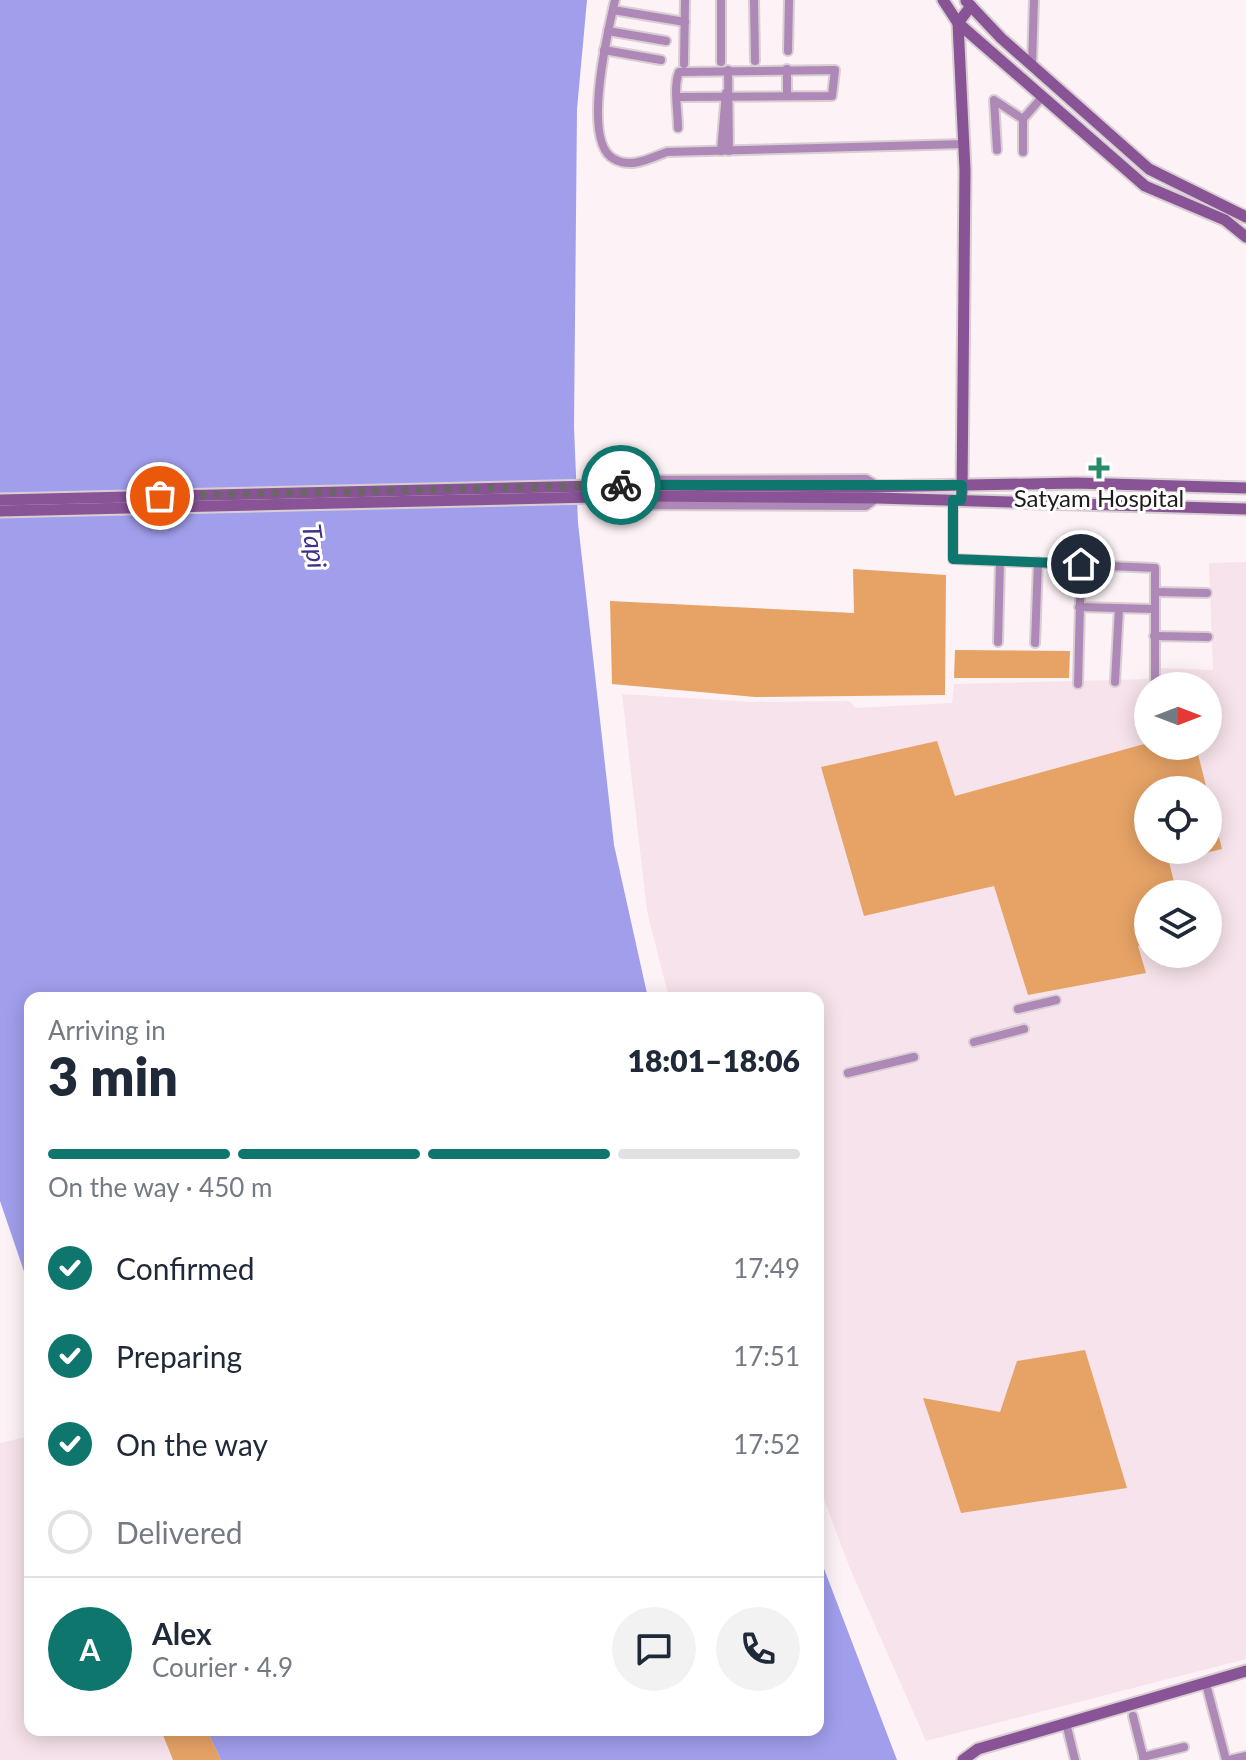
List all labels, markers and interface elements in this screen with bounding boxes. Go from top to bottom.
courier [581,445,661,525]
marker: Satyam Hospital [1088,457,1110,479]
pin [126,462,194,530]
icon: bike [599,463,643,507]
icon: bag [138,474,182,518]
place label: Satyam Hospital [1014,483,1184,512]
water label: Tapi [296,522,334,570]
pin [1047,530,1115,598]
icon: home [1059,542,1103,586]
north arrow [1134,672,1222,760]
map controls [1134,672,1222,968]
button: locate [1134,776,1222,864]
button: layers [1134,880,1222,968]
text: Arriving in [48,1014,166,1046]
text: 18:01–18:06 [627,1042,800,1078]
text: 3 min [48,1045,178,1107]
text: On the way · 450 m [48,1171,272,1203]
icon: check [48,1246,92,1290]
text: Confirmed [116,1250,255,1286]
text: 17:49 [733,1252,800,1284]
icon: check [48,1334,92,1378]
text: Preparing [116,1338,242,1374]
text: 17:51 [733,1340,800,1372]
icon: check [48,1422,92,1466]
text: On the way [116,1426,268,1462]
text: 17:52 [733,1428,800,1460]
text: Delivered [116,1514,243,1550]
button: chat [612,1607,696,1691]
button: phone [716,1607,800,1691]
text: Alex [152,1615,212,1651]
text: A [80,1631,100,1667]
text: Courier · 4.9 [152,1651,293,1683]

